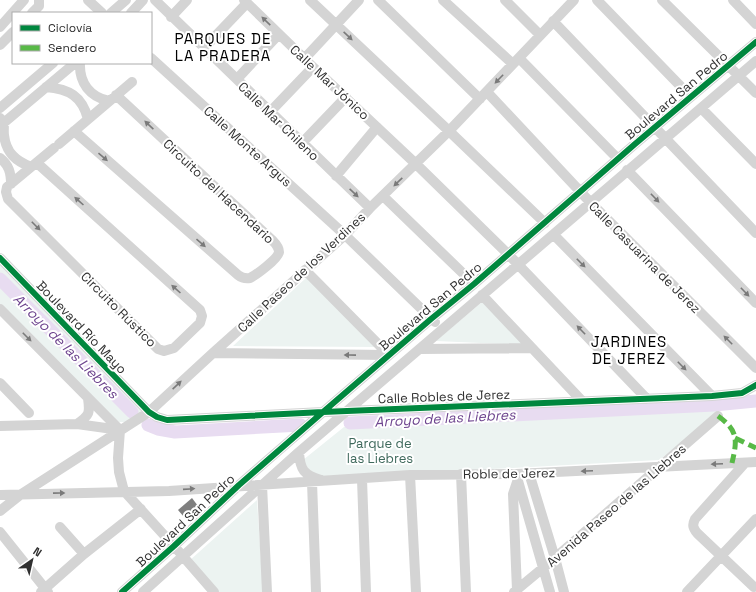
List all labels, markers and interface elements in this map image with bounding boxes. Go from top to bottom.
legend [12,12,152,64]
one-way arrow [261,16,271,26]
text: Ciclovía [48,20,92,36]
district label: PARQUES DE LA PRADERA [175,29,272,65]
one-way arrow [343,32,353,41]
text: Sendero [48,40,96,56]
street label: Calle Mar Jónico [286,41,373,124]
street label: Boulevard San Pedro [621,47,731,143]
one-way arrow [494,74,504,84]
street label: Calle Mar Chileno [234,78,323,164]
street label: Calle Monte Argus [200,102,295,191]
one-way arrow [144,121,154,130]
street label: Circuito del Hacendario [159,135,278,247]
one-way arrow [98,152,109,161]
one-way arrow [393,177,403,186]
one-way arrow [349,188,359,198]
one-way arrow [650,193,659,203]
one-way arrow [74,197,84,206]
street label: Calle Casuarina de Jerez [585,198,704,317]
street label: Calle Paseo de los Verdines [234,208,369,336]
one-way arrow [31,221,41,231]
one-way arrow [196,238,206,247]
street label: Boulevard San Pedro [375,258,485,354]
one-way arrow [576,258,586,268]
street label: Circuito Rústico [77,268,160,351]
street label: Boulevard Río Mayo [33,277,131,378]
one-way arrow [171,284,181,293]
one-way arrow [740,287,750,297]
water label: Arroyo de las Liebres [10,290,123,403]
one-way arrow [576,325,586,335]
one-way arrow [23,332,32,341]
district label: JARDINES DE JEREZ [591,332,667,368]
one-way arrow [723,335,733,345]
one-way arrow [343,352,356,358]
one-way arrow [677,361,687,371]
one-way arrow [173,381,182,390]
street label: Calle Robles de Jerez [378,386,511,407]
water label: Arroyo de las Liebres [374,405,516,431]
park label: Parque de las Liebres [347,435,413,467]
street label: Avenida Paseo de las Liebres [543,440,690,571]
one-way arrow [711,461,723,468]
street label: Roble de Jerez [463,464,555,483]
one-way arrow [581,467,593,474]
street label: Boulevard San Pedro [132,470,238,571]
one-way arrow [183,486,195,493]
one-way arrow [53,490,66,496]
north arrow [12,540,52,580]
text: N [31,544,45,560]

